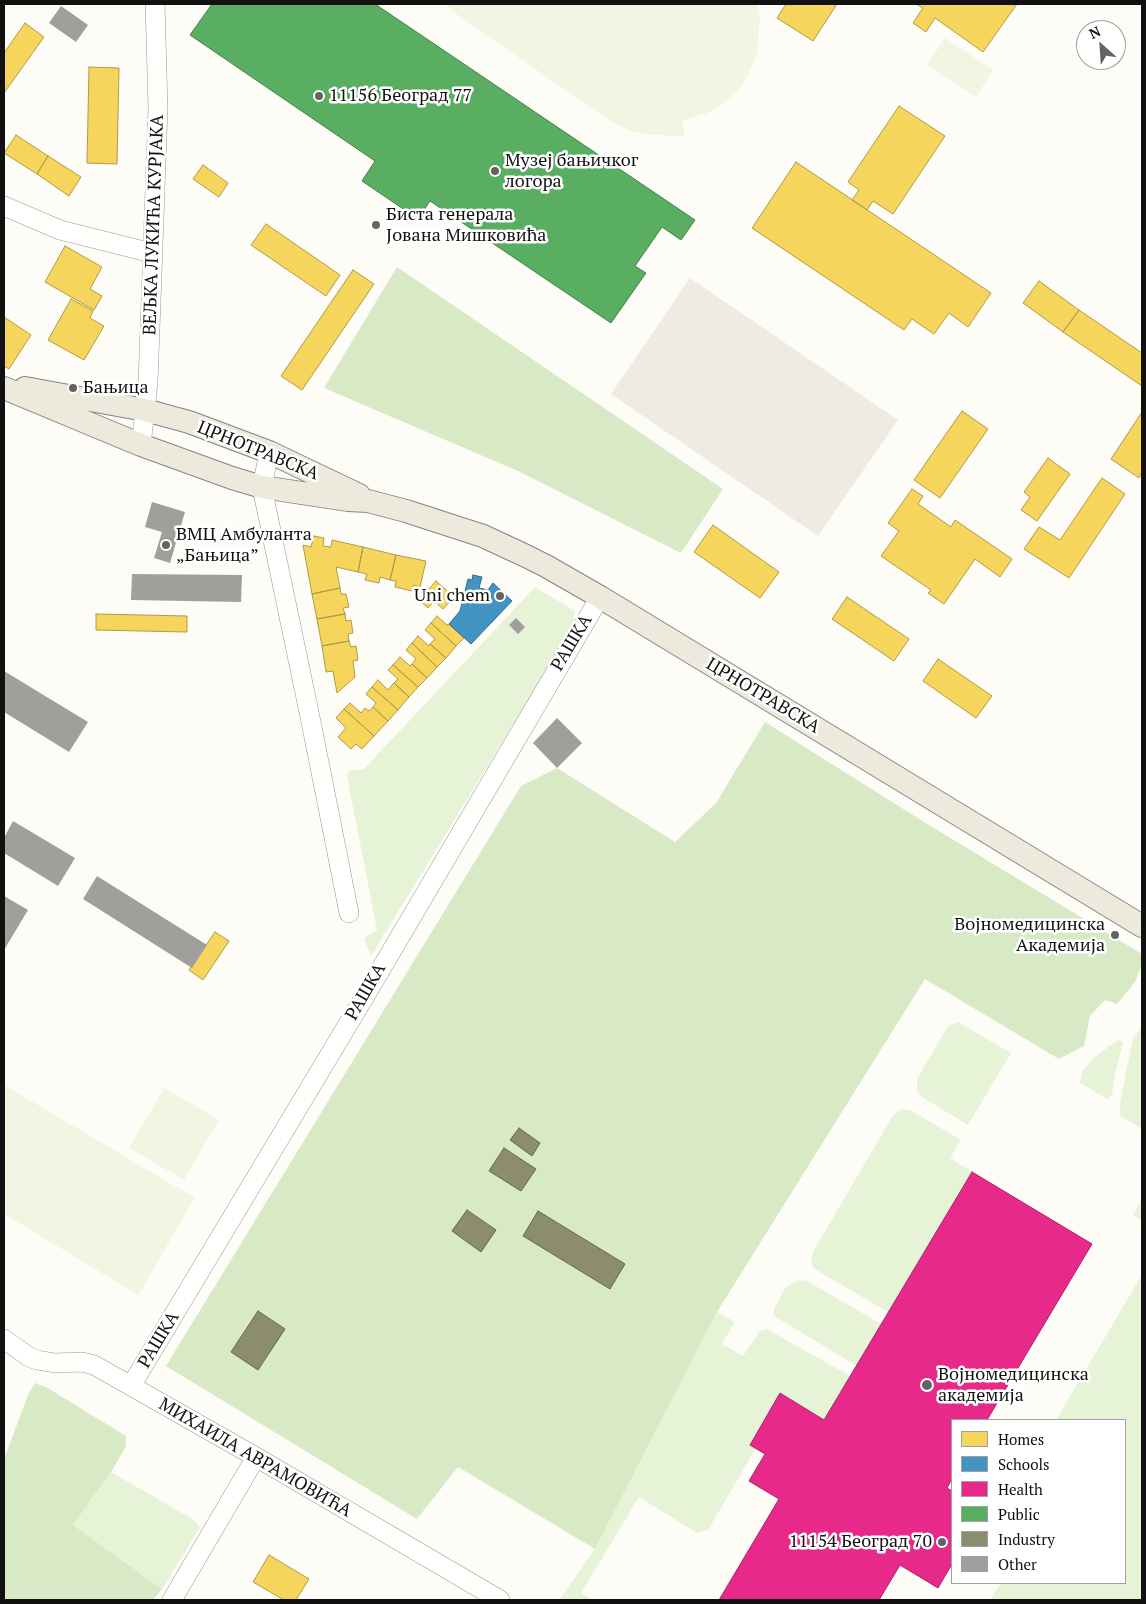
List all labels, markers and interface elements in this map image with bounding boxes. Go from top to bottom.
north arrow [1076,20,1126,70]
text: N [1086,21,1104,43]
place label: 11156 Београд 77 [329,85,472,107]
marker: 11156 Београд 77 [313,90,325,102]
street label: ВЕЉКА ЛУКИЋА КУРЈАКА [139,114,169,336]
place label: Музеј бањичког логора [505,150,639,192]
marker: Музеј бањичког логора [489,165,501,177]
place label: Биста генерала Јована Мишковића [386,204,546,246]
marker: Биста генерала Јована Мишковића [370,219,382,231]
place label: Бањица [83,377,149,399]
marker: Бањица [67,382,79,394]
street label: ЦРНОТРАВСКА [194,417,322,485]
place label: ВМЦ Амбуланта „Бањица” [176,524,312,566]
marker: ВМЦ Амбуланта „Бањица” [160,539,172,551]
place label: Uni chem [414,585,490,607]
marker: Uni chem [494,590,506,602]
street label: РАШКА [547,611,597,675]
street label: ЦРНОТРАВСКА [702,654,824,738]
place label: Војномедицинска Академија [954,914,1105,956]
marker: Војномедицинска Академија [1109,929,1121,941]
street label: РАШКА [341,960,391,1024]
street label: РАШКА [134,1308,184,1372]
place label: Војномедицинска академија [938,1364,1089,1406]
marker: Војномедицинска академија [920,1378,934,1392]
street label: МИХАИЛА АВРАМОВИЋА [155,1394,355,1522]
legend [951,1419,1126,1584]
text: Homes [998,1429,1044,1449]
text: Schools [998,1454,1049,1474]
text: Health [998,1479,1043,1499]
text: Public [998,1504,1040,1524]
text: Industry [998,1529,1055,1549]
place label: 11154 Београд 70 [789,1531,932,1553]
marker: 11154 Београд 70 [936,1536,948,1548]
text: Other [998,1554,1037,1574]

